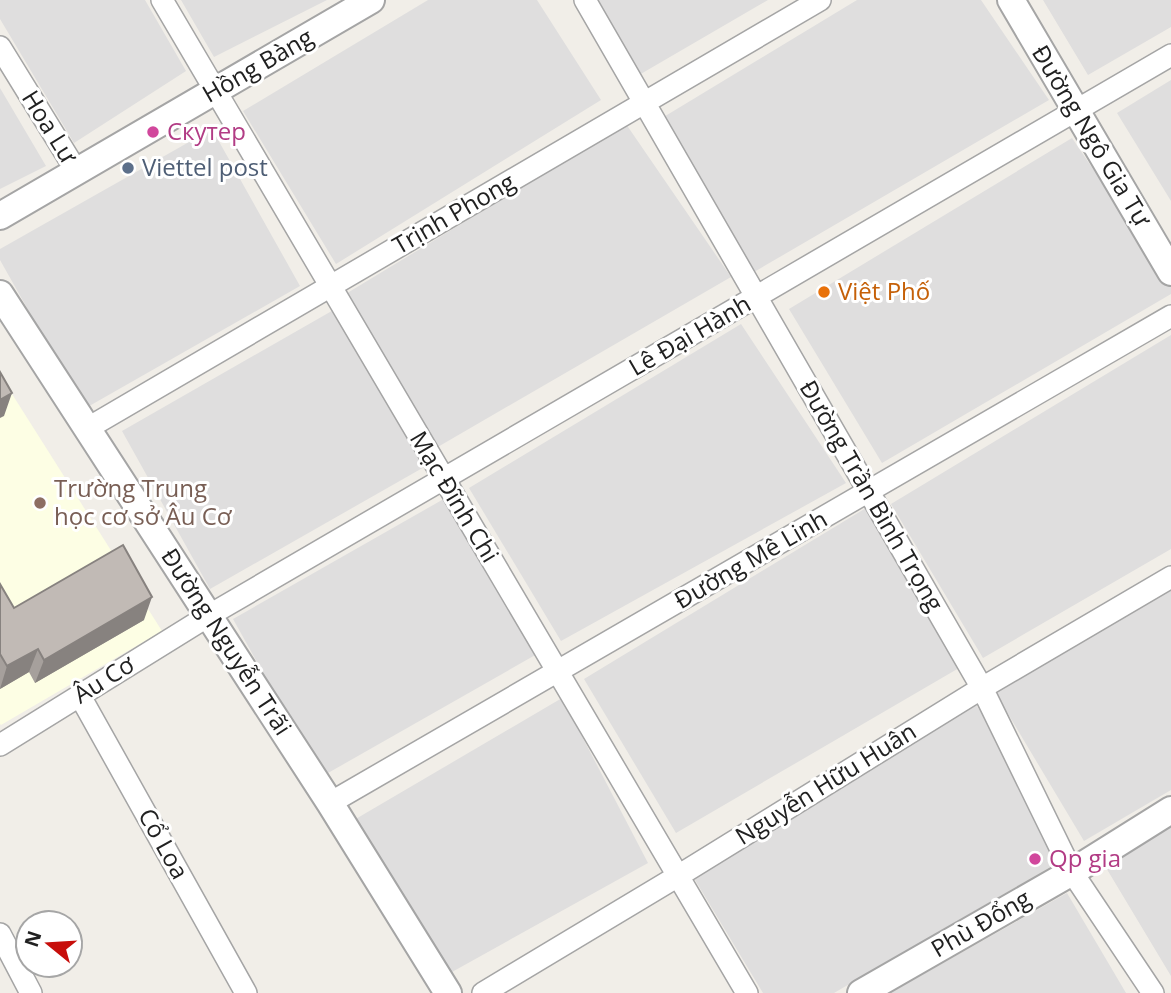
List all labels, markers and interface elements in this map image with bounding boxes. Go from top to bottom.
street label: Hồng Bàng [196,20,319,110]
street label: Đường Ngô Gia Tự [1025,38,1160,233]
street label: Hoa Lư [15,83,86,170]
place label: Скутер [167,114,246,147]
marker: Скутер [145,124,161,140]
place label: Viettel post [142,150,268,183]
marker: Viettel post [120,160,136,176]
street label: Trịnh Phong [386,164,520,261]
place label: Việt Phố [838,274,930,307]
marker: Việt Phố [816,284,832,300]
street label: Lê Đại Hành [622,286,756,383]
street label: Đường Trần Bình Trọng [793,374,952,617]
street label: Mạc Đĩnh Chi [403,424,507,568]
place label: Trường Trung học cơ sở Âu Cơ [54,471,233,532]
marker: Trường Trung học cơ sở Âu Cơ [32,495,48,511]
street label: Đường Mê Linh [668,502,833,616]
street label: Đường Nguyễn Trãi [154,541,300,741]
street label: Âu Cơ [67,647,141,710]
street label: Nguyễn Hữu Huân [729,714,922,852]
street label: Cổ Loa [131,802,197,885]
place label: Qp gia [1049,841,1121,874]
marker: Qp gia [1027,851,1043,867]
street label: Phù Đổng [924,881,1036,964]
north arrow [14,909,84,979]
text: N [18,927,48,950]

